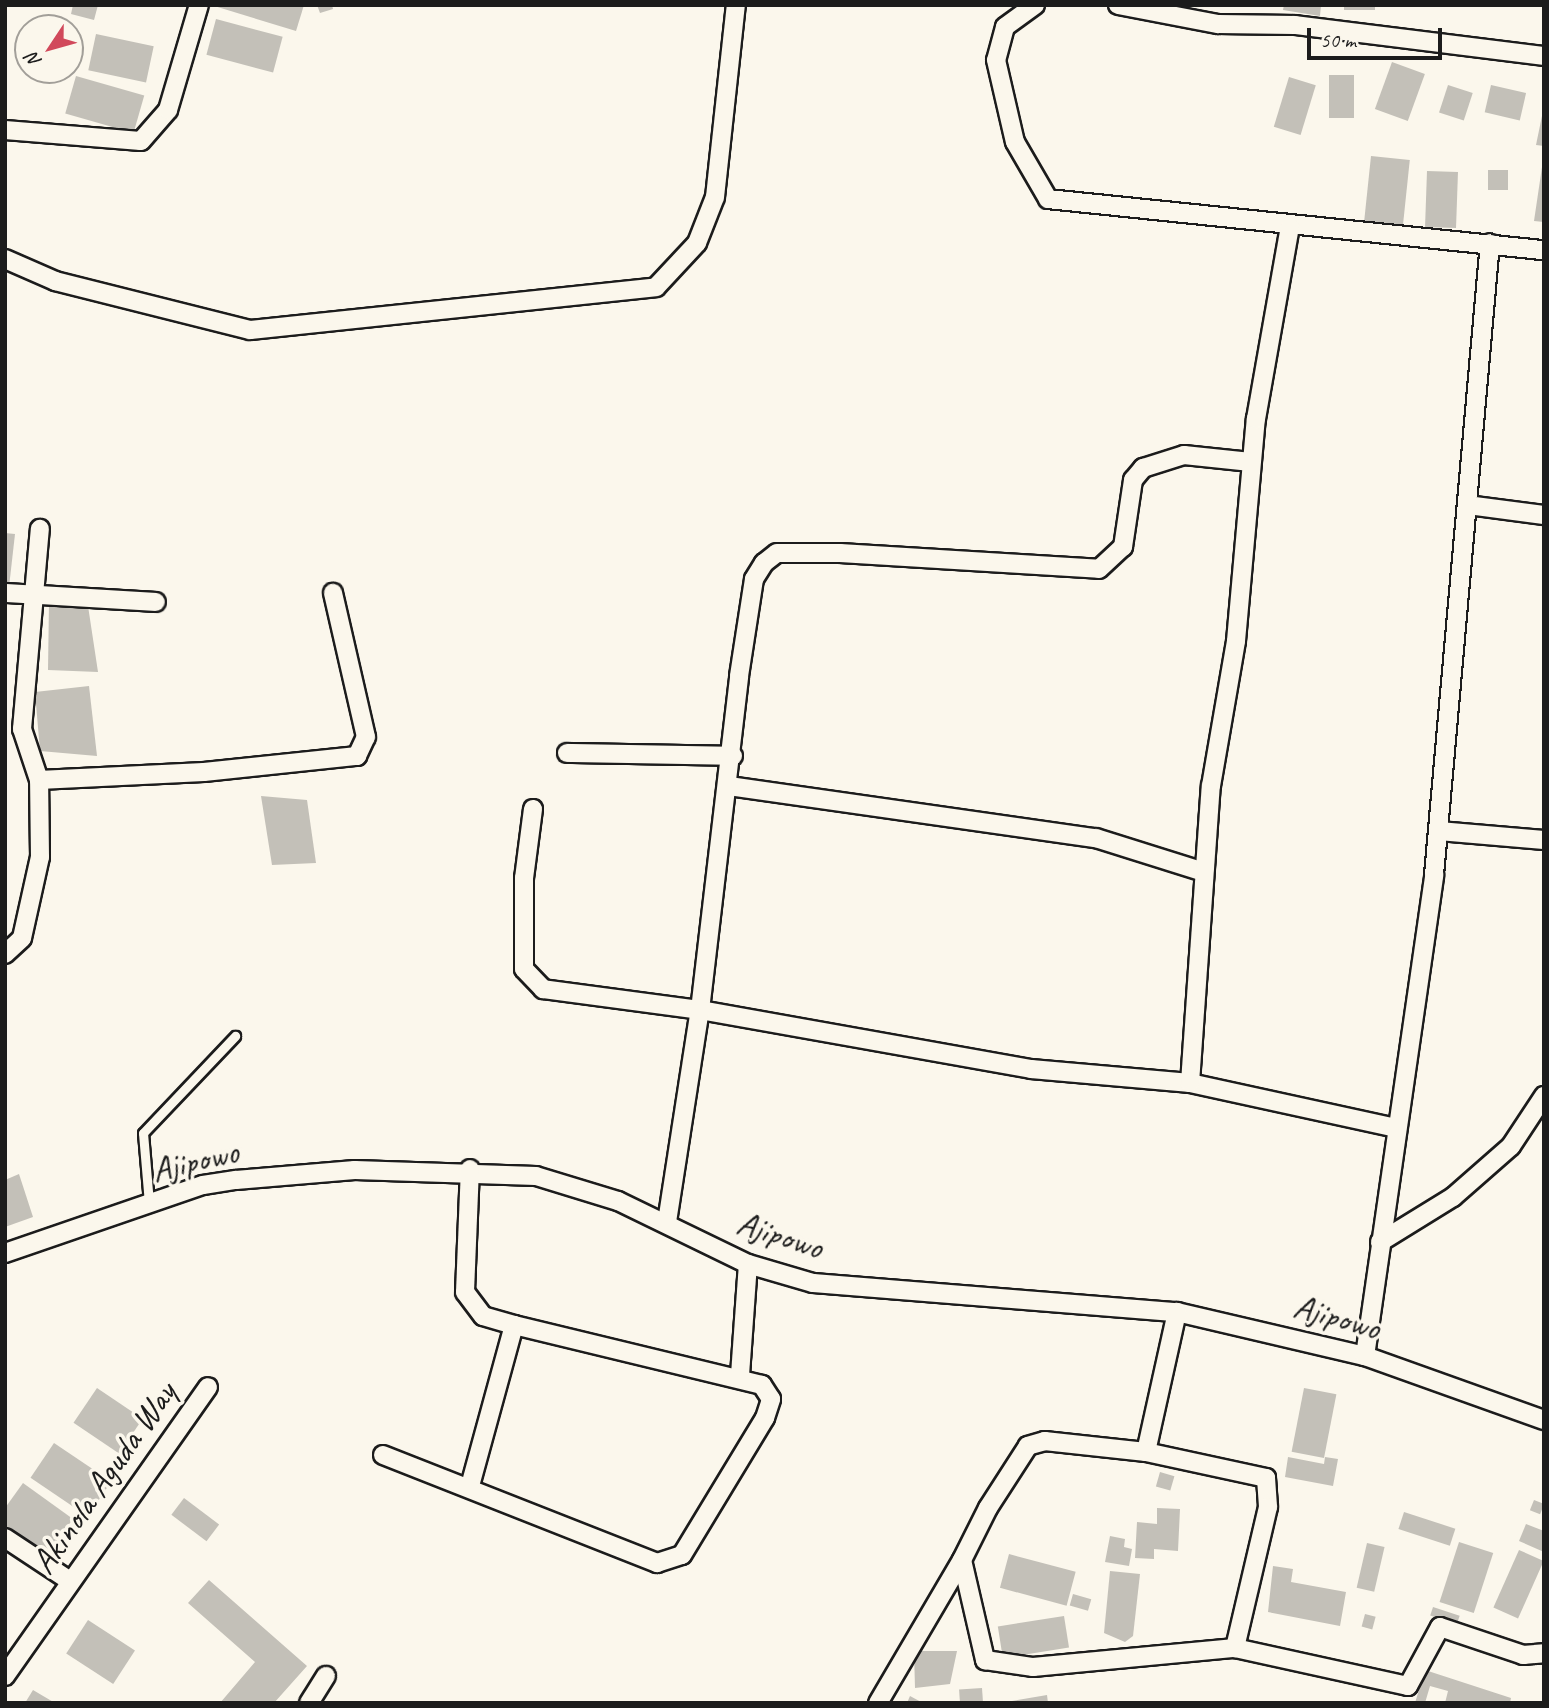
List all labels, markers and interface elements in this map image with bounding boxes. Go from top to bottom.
north arrow [14,14,84,84]
scale bar [1311,14,1446,58]
text: 50 m [1320,27,1356,53]
text: N [20,48,47,72]
street label: Ajipowo [148,1131,242,1191]
street label: Ajipowo [732,1201,828,1269]
street label: Ajipowo [1289,1285,1385,1349]
street label: Akinola Aguda Way [22,1374,186,1582]

